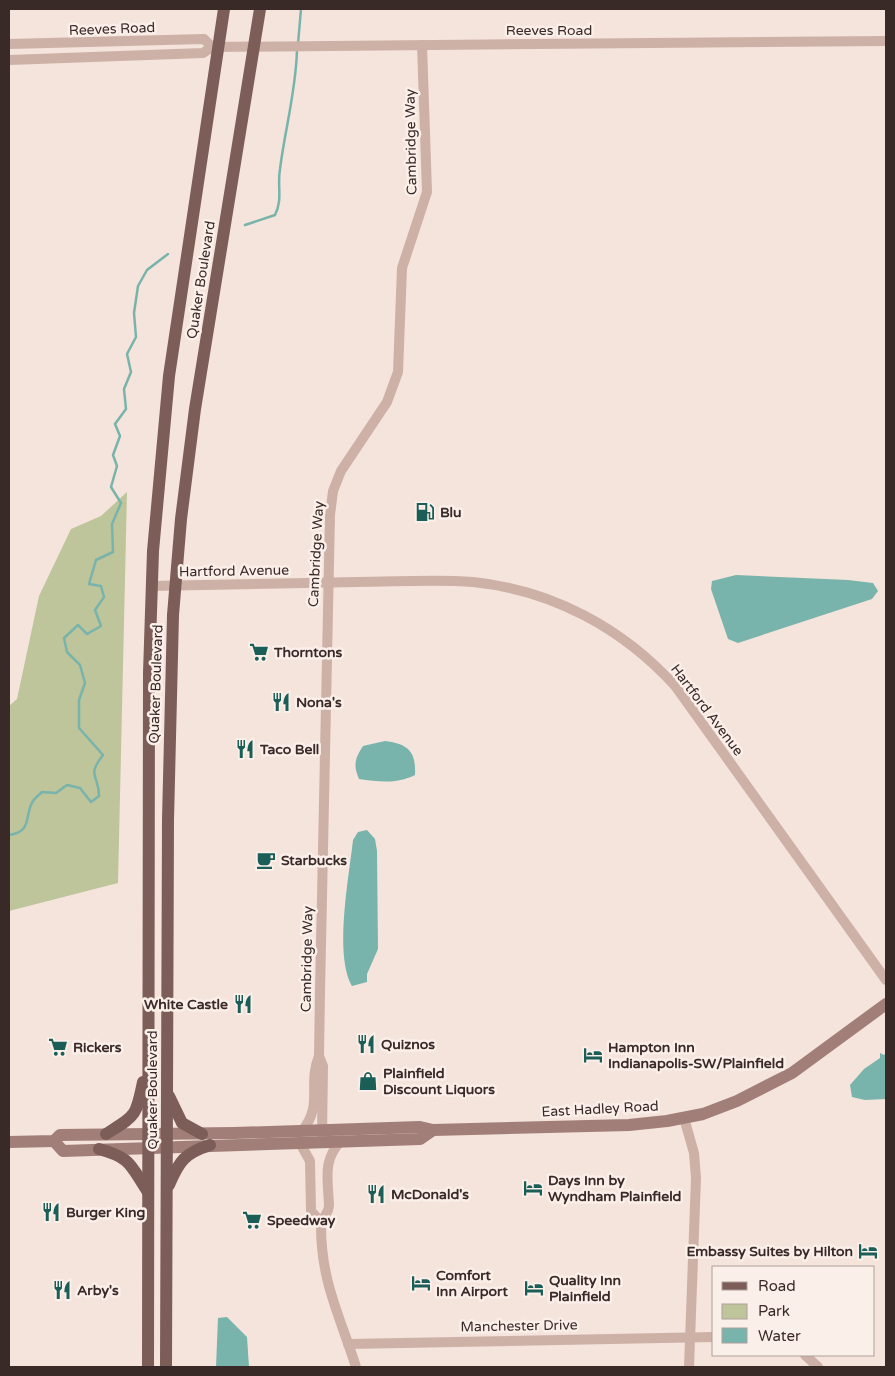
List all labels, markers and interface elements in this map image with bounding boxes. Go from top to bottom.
street label: Reeves Road [68,19,156,39]
street label: Reeves Road [506,22,592,39]
street label: Cambridge Way [402,88,420,195]
street label: Quaker Boulevard [183,220,219,340]
street label: Cambridge Way [305,500,327,607]
fuel station icon: Blu [414,501,436,523]
place label: Blu [440,504,462,521]
street label: Hartford Avenue [179,562,289,580]
street label: Quaker Boulevard [145,624,167,744]
supermarket icon: Thorntons [248,641,270,663]
place label: Thorntons [273,644,342,661]
street label: Hartford Avenue [667,661,747,759]
restaurant icon: Nona's [270,691,292,713]
place label: Nona's [296,694,342,711]
restaurant icon: Taco Bell [234,738,256,760]
place label: Taco Bell [259,741,319,758]
cafe icon: Starbucks [255,849,277,871]
place label: Starbucks [281,852,347,869]
street label: Cambridge Way [298,905,316,1012]
restaurant icon: White Castle [232,993,254,1015]
place label: White Castle [144,996,228,1013]
street label: Quaker Boulevard [144,1030,161,1150]
restaurant icon: Quiznos [355,1033,377,1055]
supermarket icon: Rickers [47,1036,69,1058]
place label: Quiznos [381,1036,435,1053]
place label: Rickers [73,1039,122,1056]
place label: Hampton Inn Indianapolis-SW/Plainfield [608,1039,784,1072]
hotel icon: Hampton Inn Indianapolis-SW/Plainfield [582,1044,604,1066]
place label: Plainfield Discount Liquors [383,1065,495,1098]
shop icon: Plainfield Discount Liquors [357,1070,379,1092]
street label: East Hadley Road [541,1097,659,1121]
place label: Days Inn by Wyndham Plainfield [548,1172,682,1205]
hotel icon: Days Inn by Wyndham Plainfield [522,1177,544,1199]
restaurant icon: McDonald's [365,1183,387,1205]
place label: McDonald's [391,1186,469,1203]
restaurant icon: Burger King [40,1201,62,1223]
place label: Burger King [66,1204,145,1221]
supermarket icon: Speedway [241,1209,263,1231]
place label: Speedway [267,1212,336,1229]
hotel icon: Embassy Suites by Hilton [857,1240,879,1262]
place label: Embassy Suites by Hilton [686,1243,853,1260]
legend [712,1266,875,1356]
place label: Comfort Inn Airport [436,1267,508,1300]
hotel icon: Comfort Inn Airport [410,1272,432,1294]
place label: Quality Inn Plainfield [549,1272,621,1305]
hotel icon: Quality Inn Plainfield [523,1277,545,1299]
text: Road [758,1277,796,1295]
restaurant icon: Arby's [51,1279,73,1301]
place label: Arby's [77,1282,119,1299]
text: Park [758,1302,790,1320]
street label: Manchester Drive [460,1316,578,1336]
text: Water [758,1327,801,1345]

